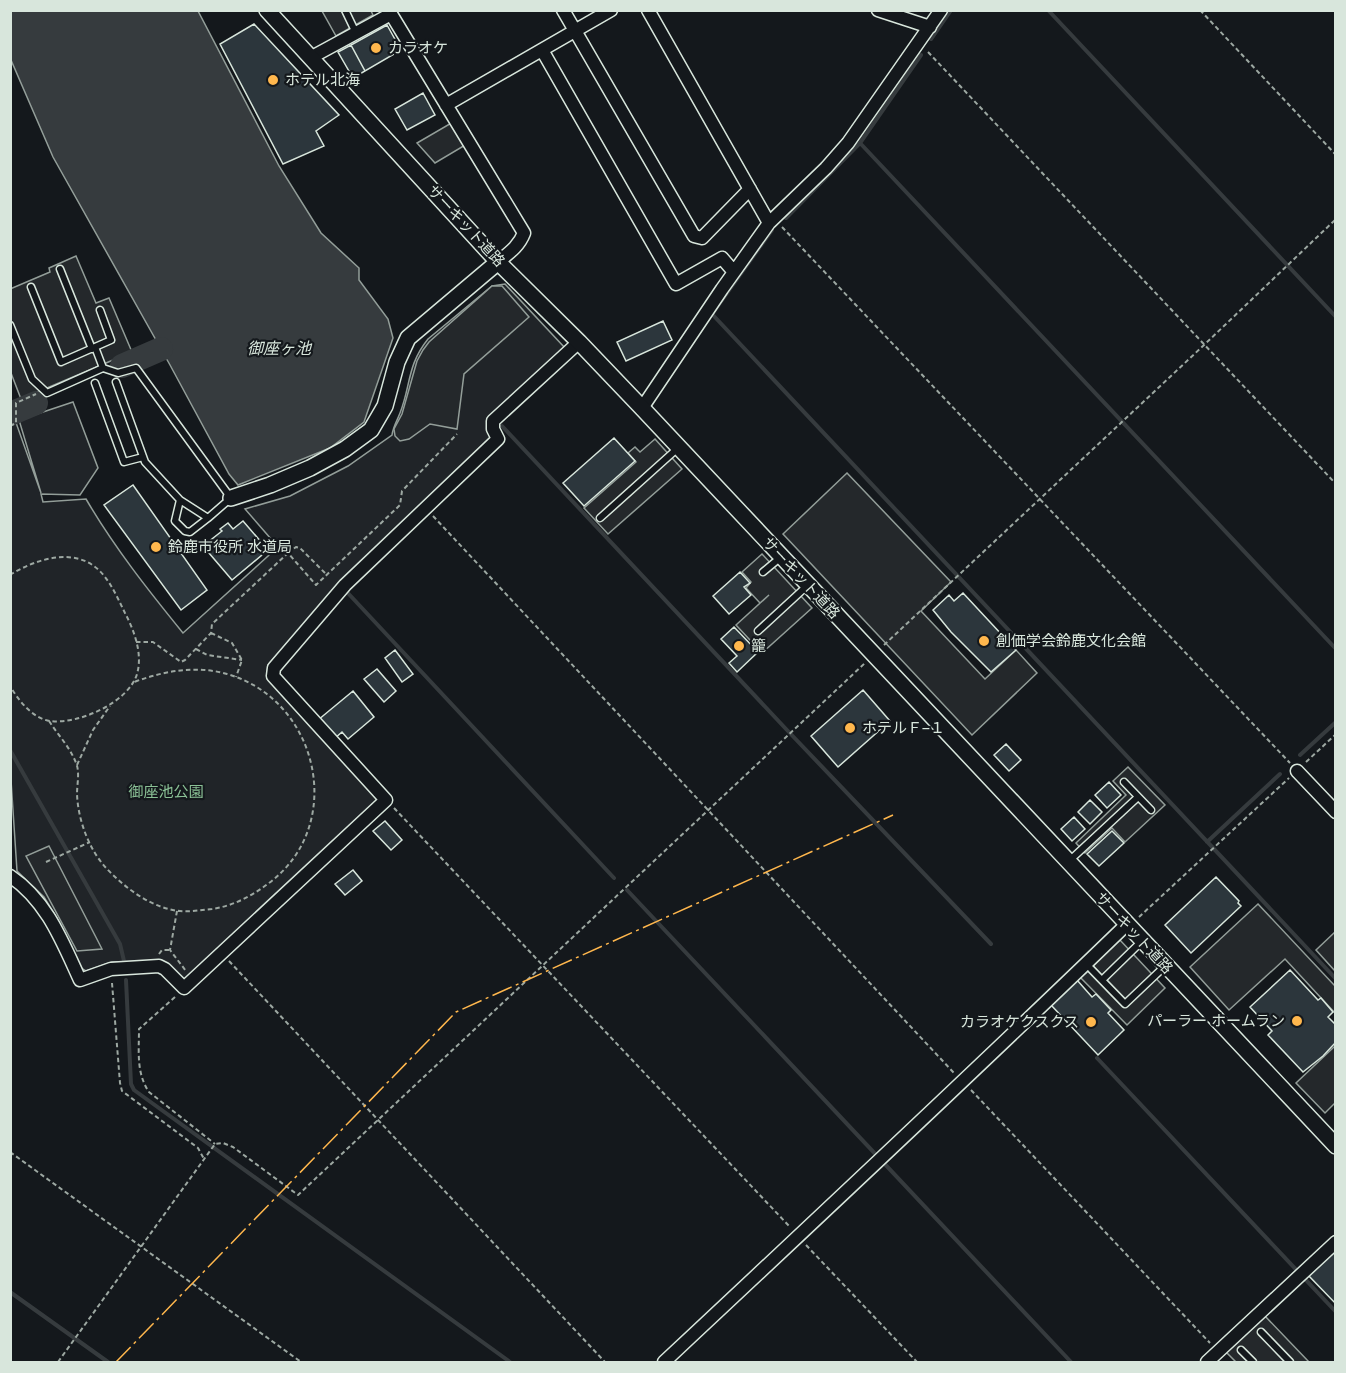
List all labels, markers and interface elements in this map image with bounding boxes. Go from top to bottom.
place label: カラオケ [388,39,448,57]
marker: カラオケ [369,41,383,55]
place label: ホテル北海 [285,71,360,89]
marker: ホテル北海 [266,73,280,87]
street label: サーキット道路 [424,181,508,271]
water label: 御座ヶ池 [247,339,313,358]
street label: サーキット道路 [759,533,843,623]
place label: 鈴鹿市役所 水道局 [168,538,292,556]
marker: 鈴鹿市役所 水道局 [149,540,163,554]
place label: 創価学会鈴鹿文化会館 [996,632,1146,650]
marker: 創価学会鈴鹿文化会館 [977,634,991,648]
place label: 籠 [751,637,766,655]
marker: 籠 [732,639,746,653]
place label: ホテルＦ―１ [862,719,945,737]
marker: ホテルＦ―１ [843,721,857,735]
park label: 御座池公園 [128,783,204,801]
street label: サーキット道路 [1092,888,1176,978]
place label: パーラー ホームラン [1147,1012,1285,1030]
place label: カラオケクスクス [960,1013,1079,1031]
marker: パーラー ホームラン [1290,1014,1304,1028]
marker: カラオケクスクス [1084,1015,1098,1029]

